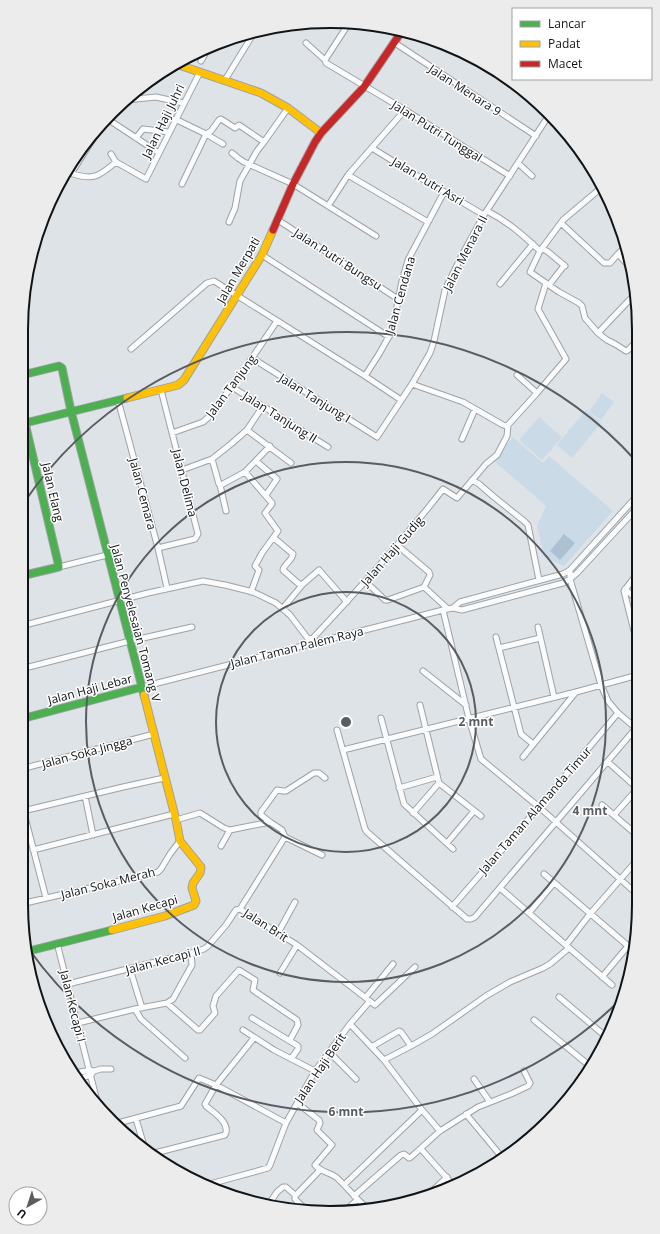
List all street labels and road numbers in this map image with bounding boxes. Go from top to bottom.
street label: Jalan Menara 9 [425,60,505,120]
street label: Jalan Haji Juhri [137,81,188,162]
street label: Jalan Putri Tunggal [388,96,486,166]
street label: Jalan Putri Asri [388,152,467,209]
street label: Jalan Menara II [438,212,491,295]
street label: Jalan Putri Bungsu [290,224,385,294]
street label: Jalan Merpati [212,234,264,307]
street label: Jalan Cendana [381,254,419,337]
street label: Jalan Tanjung [201,351,261,422]
street label: Jalan Tanjung I [275,369,354,427]
street label: Jalan Tanjung II [239,387,320,447]
street label: Jalan Delima [168,446,202,519]
street label: Jalan Cemara [125,455,161,532]
street label: Jalan Elang [38,460,68,524]
street label: Jalan Haji Gudig [356,512,428,590]
street label: Jalan Penyelesaian Tomang V [107,541,165,704]
street label: Jalan Taman Palem Raya [228,622,365,672]
street label: Jalan Haji Lebar [45,670,134,709]
street label: Jalan Soka Jingga [39,732,134,773]
street label: Jalan Taman Alamanda Timur [474,742,595,878]
street label: Jalan Soka Merah [58,863,157,903]
street label: Jalan Kecapi [110,891,180,926]
street label: Jalan Brit [240,904,292,946]
street label: Jalan Kecapi II [123,942,202,978]
street label: Jalan Kecapi I [56,967,90,1044]
street label: Jalan Haji Berit [290,1029,350,1107]

